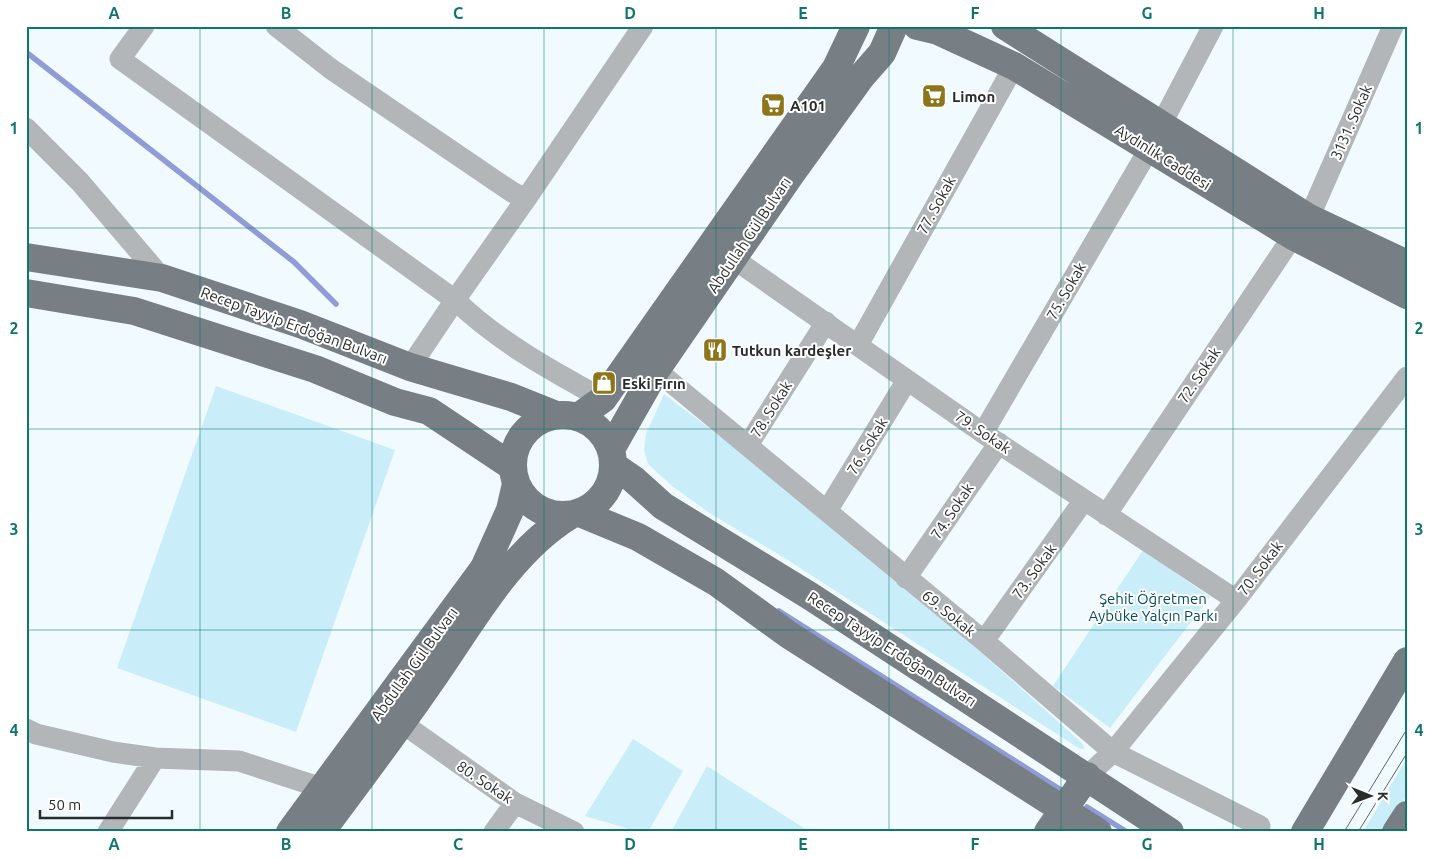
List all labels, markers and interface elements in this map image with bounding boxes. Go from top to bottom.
text: A [108,4,120,22]
text: B [281,4,291,22]
text: C [453,4,463,22]
text: D [624,4,636,22]
text: E [798,4,808,22]
text: F [971,4,980,22]
text: G [1141,4,1153,22]
text: H [1313,4,1325,22]
street label: 3131. Sokak [1327,81,1375,162]
supermarket icon: Limon [921,83,947,109]
place label: Limon [952,88,995,105]
supermarket icon: A101 [760,92,786,118]
place label: A101 [790,97,826,114]
text: 1 [9,119,19,137]
text: 1 [1414,119,1424,137]
street label: Aydınlık Caddesi [1112,121,1214,193]
street label: 77. Sokak [913,173,959,237]
street label: Abdullah Gül Bulvarı [704,174,794,296]
street label: 75. Sokak [1043,259,1089,323]
street label: Recep Tayyip Erdoğan Bulvarı [198,283,390,367]
text: 2 [9,319,19,337]
text: 2 [1414,319,1424,337]
restaurant icon: Tutkun kardeşler [702,337,728,363]
place label: Tutkun kardeşler [732,342,852,360]
street label: 72. Sokak [1174,344,1224,406]
shop icon: Eski Fırın [591,370,617,396]
place label: Eski Fırın [622,375,686,392]
street label: 78. Sokak [747,377,795,440]
street label: 79. Sokak [952,407,1014,457]
street label: 76. Sokak [843,414,891,478]
street label: 74. Sokak [927,480,977,542]
text: 3 [9,520,19,538]
text: 3 [1414,520,1424,538]
street label: 70. Sokak [1234,537,1286,598]
street label: 73. Sokak [1008,540,1060,602]
street label: 69. Sokak [919,586,979,640]
street label: Recep Tayyip Erdoğan Bulvarı [805,588,979,710]
park label: Şehit Öğretmen Aybüke Yalçın Parkı [1088,590,1218,624]
street label: Abdullah Gül Bulvarı [367,604,461,724]
text: 4 [9,721,19,739]
text: 4 [1414,721,1424,739]
street label: 80. Sokak [454,757,516,807]
north arrow [1346,770,1396,820]
scale bar [40,788,172,820]
text: K [1375,791,1391,802]
text: 50 m [48,796,81,813]
text: A [108,835,120,853]
text: B [281,835,291,853]
text: C [453,835,463,853]
text: D [624,835,636,853]
text: E [798,835,808,853]
text: F [971,835,980,853]
text: G [1141,835,1153,853]
text: H [1313,835,1325,853]

